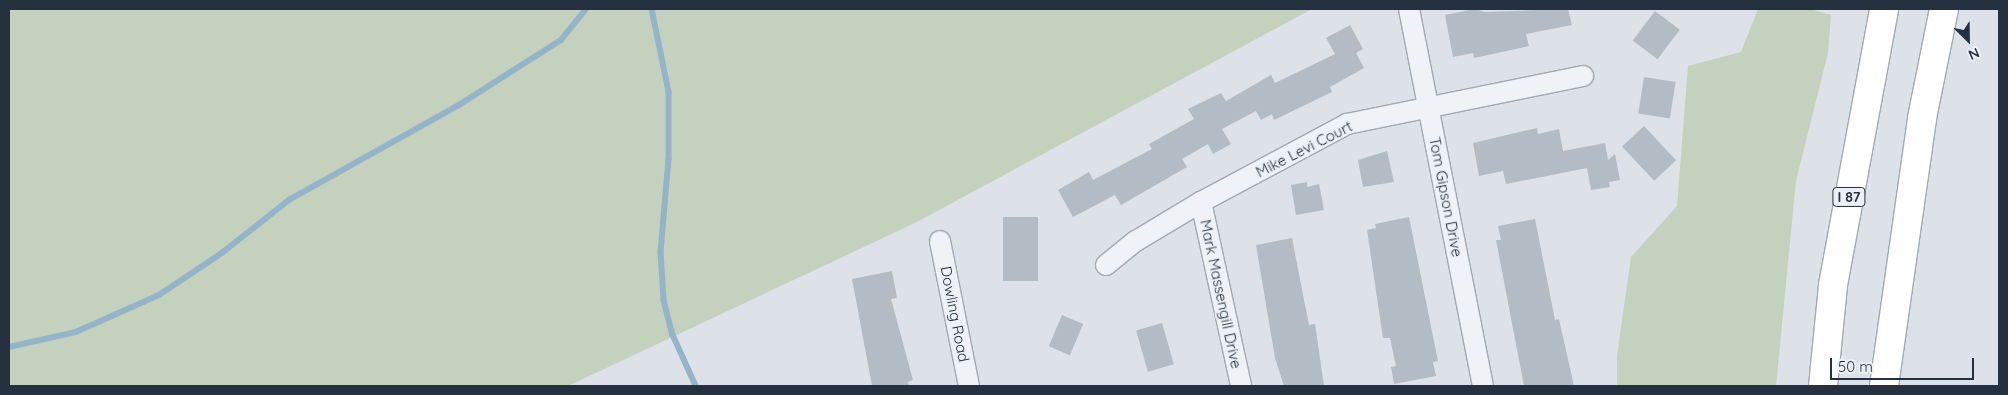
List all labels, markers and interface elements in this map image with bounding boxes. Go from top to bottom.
north arrow [1943,15,1993,65]
text: N [1966,44,1982,64]
street label: Mike Levi Court [1253,117,1355,181]
street label: Tom Gipson Drive [1426,136,1466,258]
road number: I 87 [1832,186,1866,208]
street label: Mark Massengill Drive [1196,218,1246,370]
street label: Dowling Road [937,265,973,363]
scale bar [1833,348,1977,380]
text: 50 m [1838,357,1873,376]

